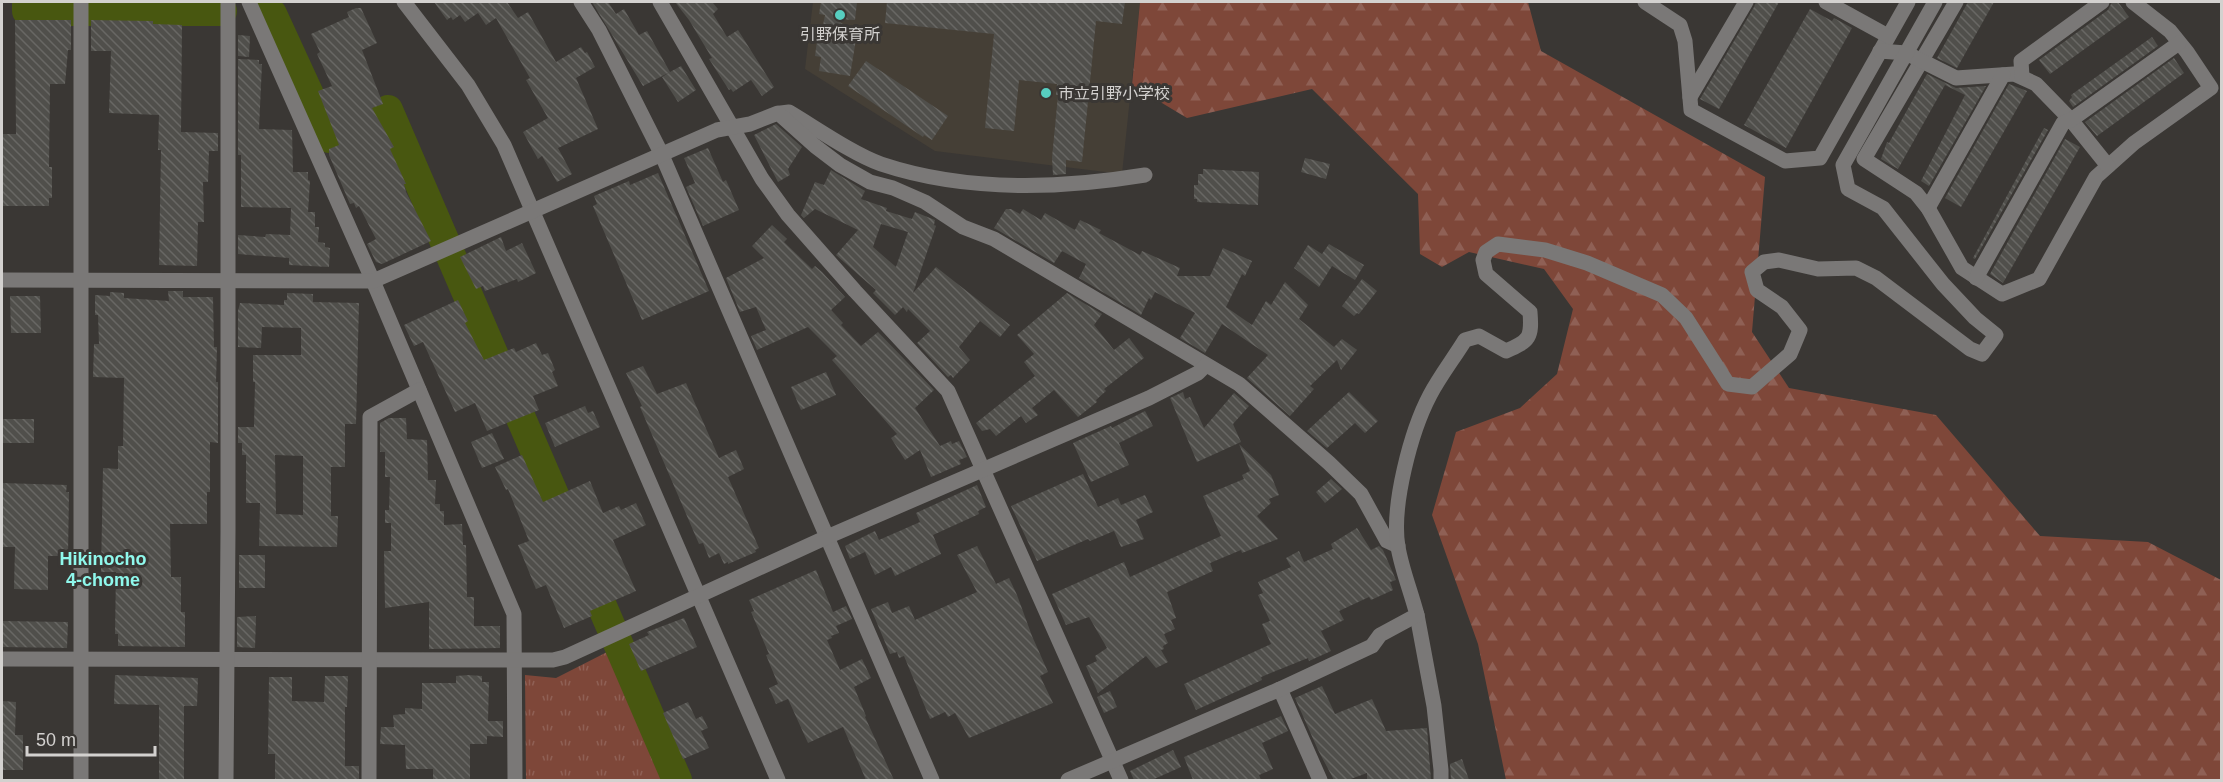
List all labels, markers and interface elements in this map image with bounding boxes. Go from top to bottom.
marker: 引野保育所 [833,8,847,22]
place label: 引野保育所 [800,26,880,43]
place label: 市立引野小学校 [1058,85,1170,102]
marker: 市立引野小学校 [1039,86,1053,100]
district label: Hikinocho 4-chome [59,549,147,590]
scale bar [27,719,154,757]
text: 50 m [36,730,76,750]

